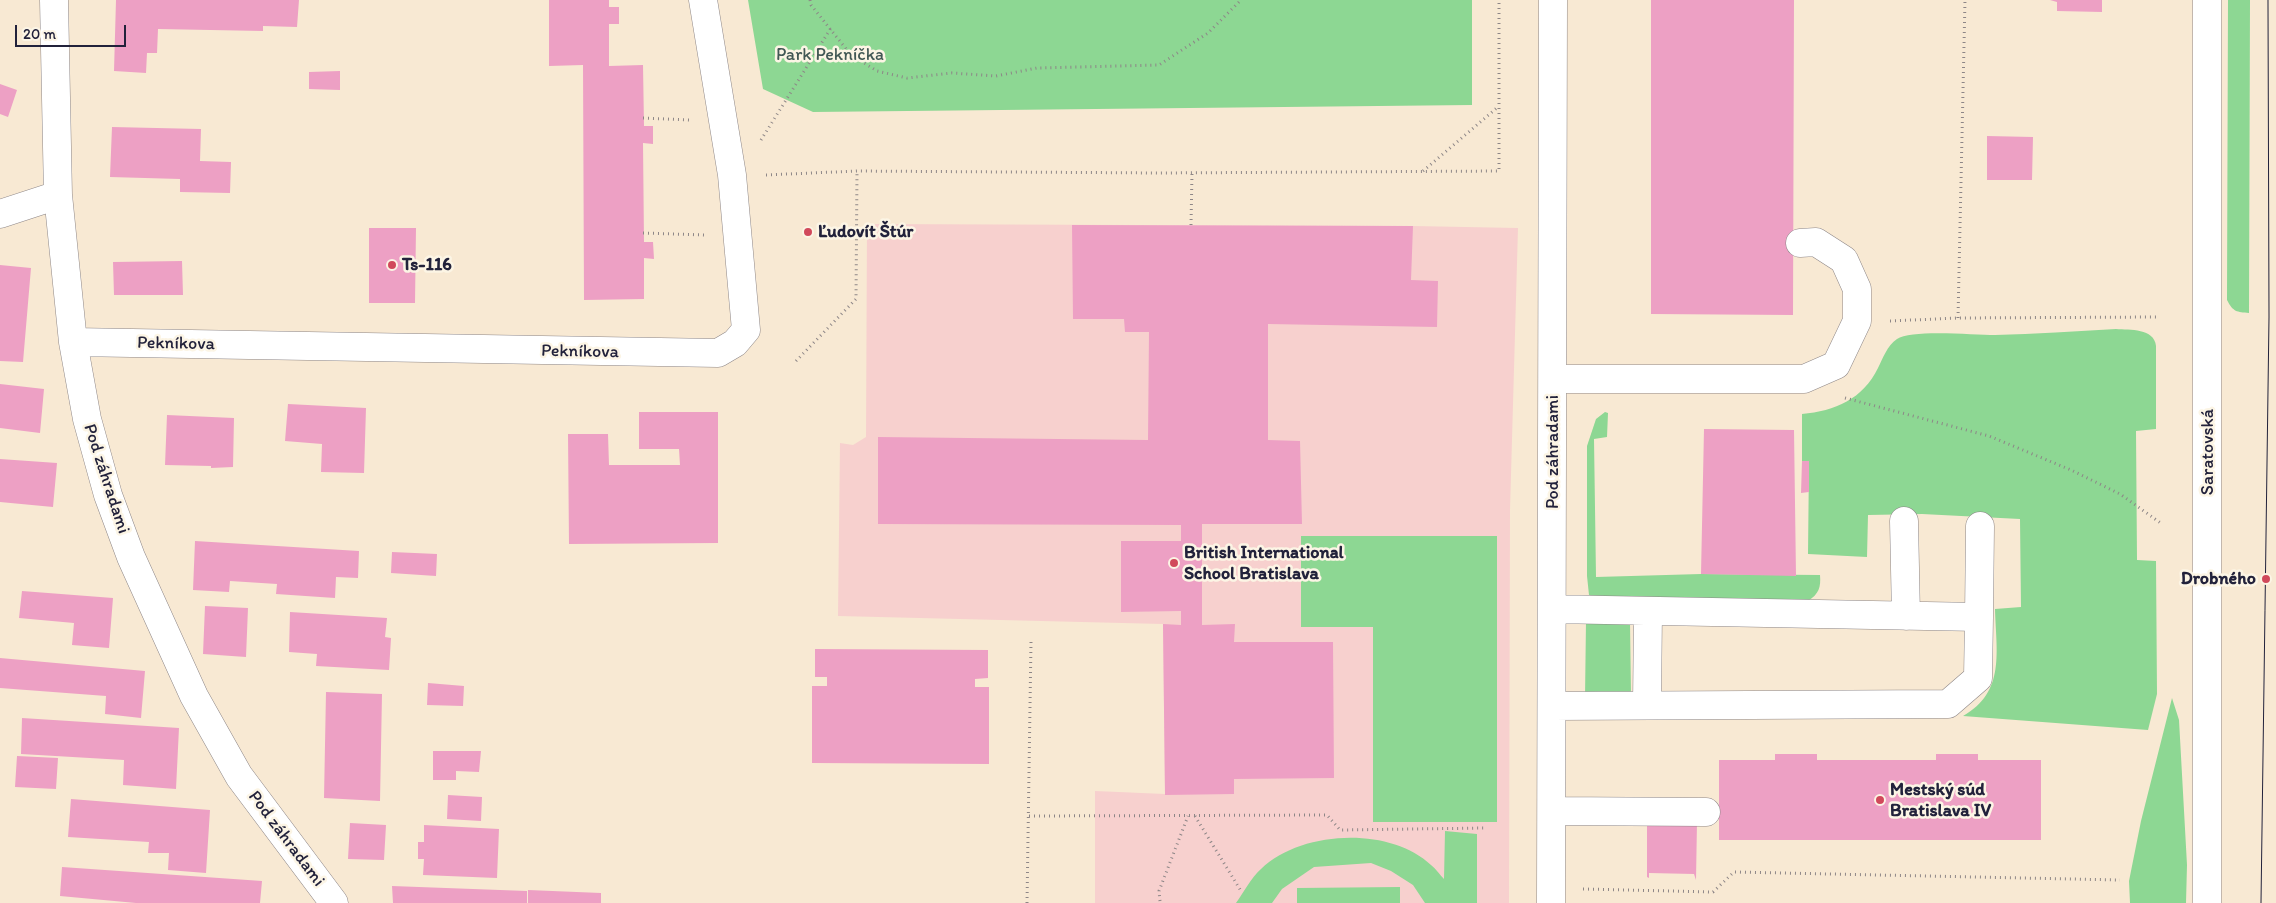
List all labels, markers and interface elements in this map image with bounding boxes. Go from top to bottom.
scale bar [18,15,129,47]
text: 20 m [23,25,56,43]
park label: Park Pekníčka [776,44,884,66]
place label: Ľudovít Štúr [818,221,913,243]
marker: Ľudovít Štúr [802,226,814,238]
place label: Ts-116 [402,254,452,276]
marker: Ts-116 [386,259,398,271]
street label: Pekníkova [137,333,215,355]
street label: Pekníkova [541,341,619,363]
street label: Pod záhradami [1542,395,1564,509]
street label: Saratovská [2197,409,2219,495]
street label: Pod záhradami [78,421,134,537]
place label: British International School Bratislava [1184,542,1344,584]
marker: British International School Bratislava [1168,557,1180,569]
place label: Drobného [2181,568,2256,590]
marker: Drobného [2260,573,2272,585]
place label: Mestský súd Bratislava IV [1890,779,1991,822]
street label: Pod záhradami [243,787,329,891]
marker: Mestský súd Bratislava IV [1874,794,1886,806]

